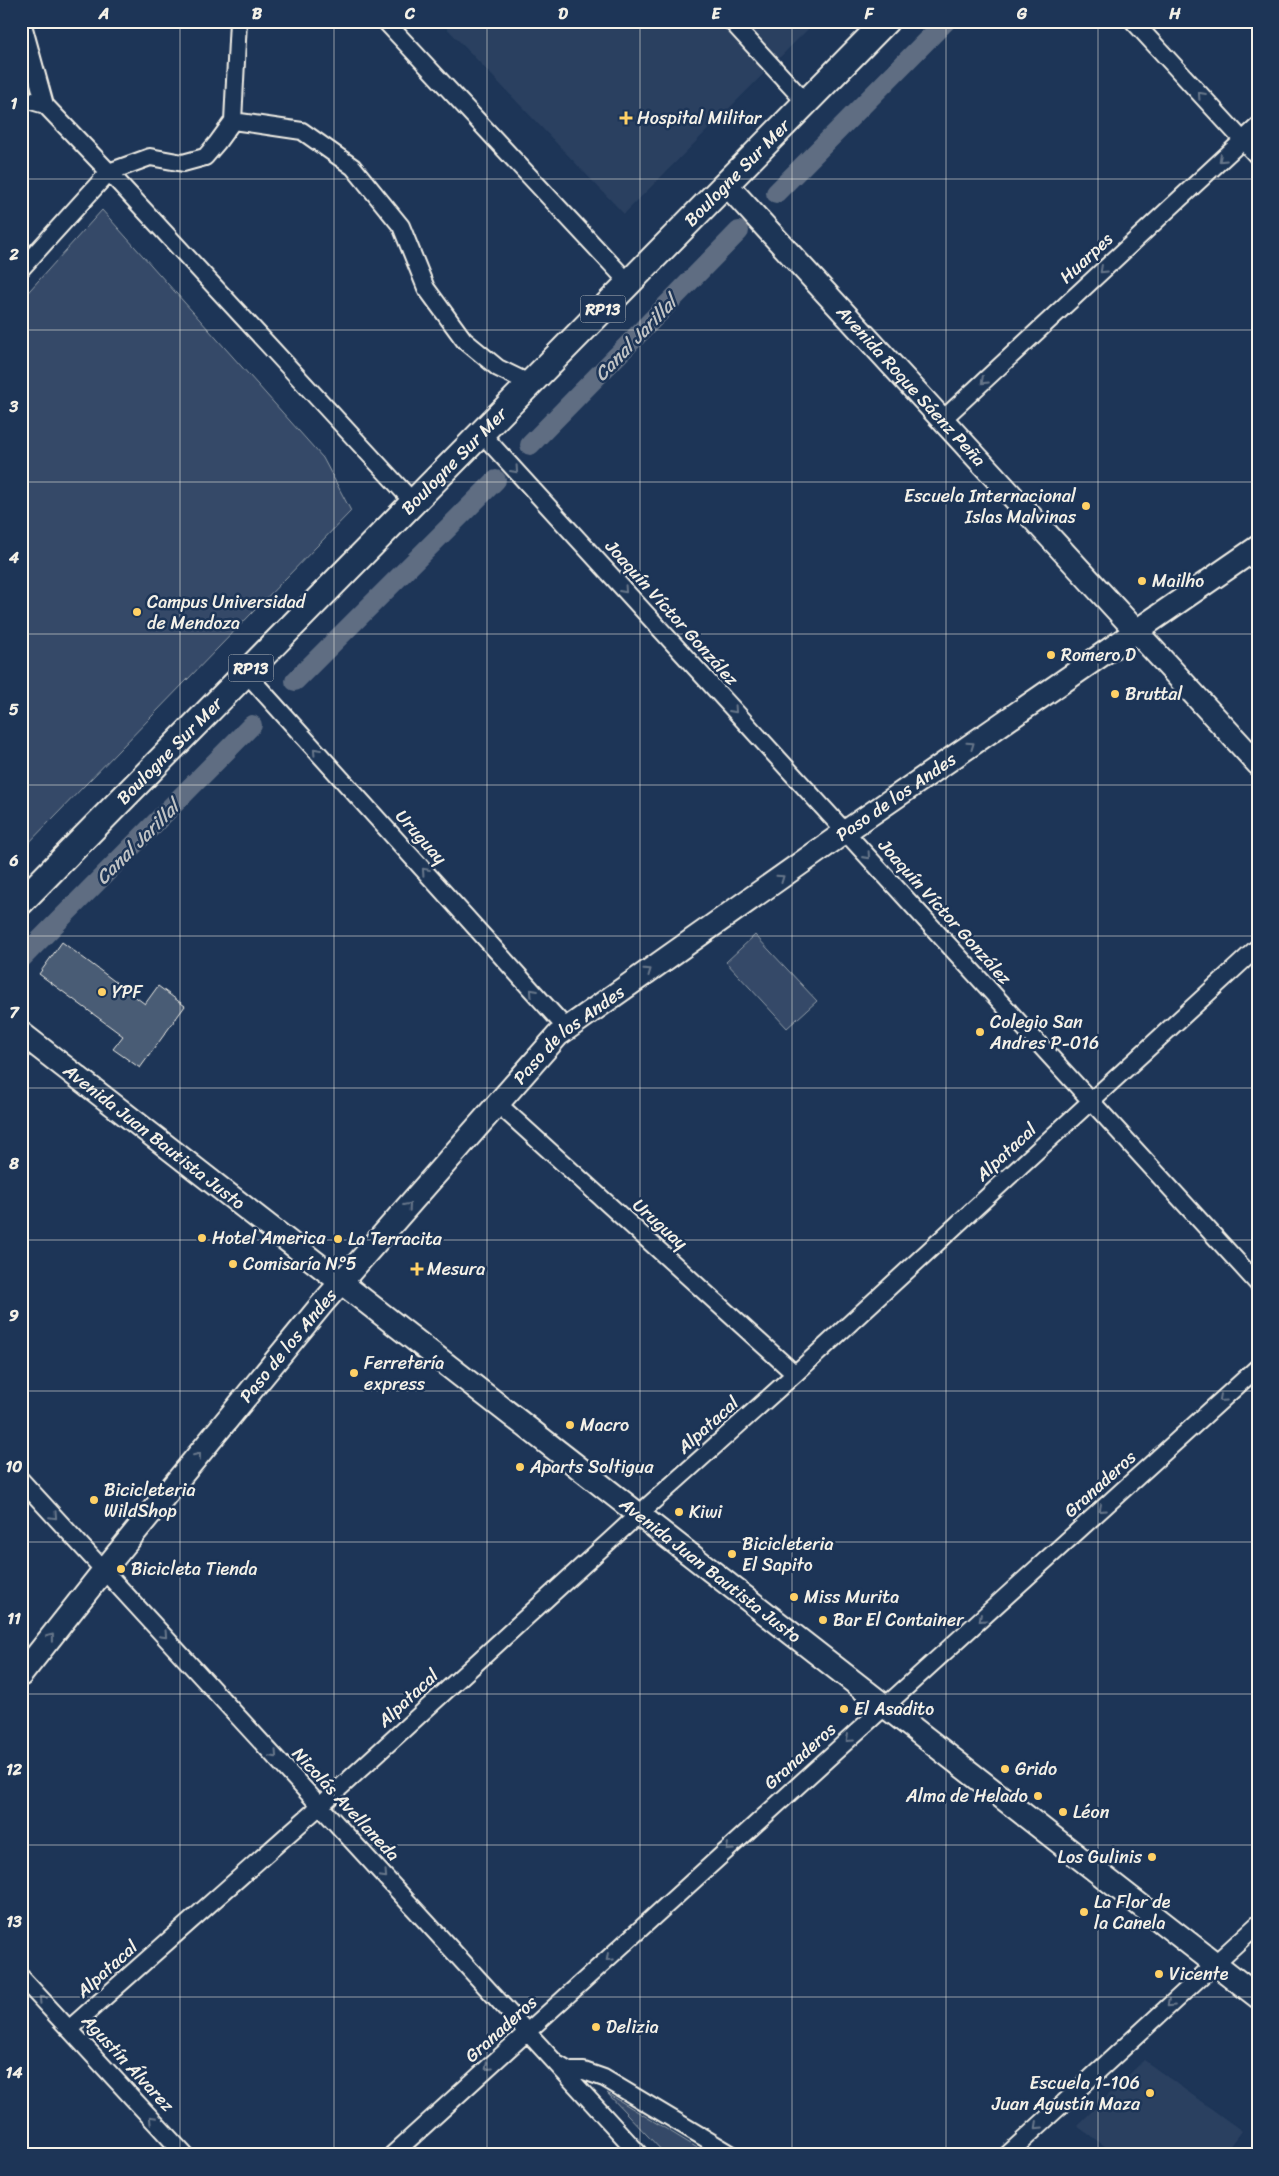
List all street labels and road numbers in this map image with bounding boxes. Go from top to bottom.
street label: Boulogne Sur Mer [676,110,799,234]
street label: Huarpes [1052,224,1121,292]
road number: RP13 [580,296,626,322]
street label: Avenida Roque Sáenz Peña [828,297,994,474]
street label: Boulogne Sur Mer [393,398,516,523]
street label: Joaquín Víctor González [596,532,747,694]
road number: RP13 [228,654,274,681]
street label: Boulogne Sur Mer [109,688,232,812]
street label: Paso de los Andes [829,743,964,850]
street label: Uruguay [387,802,455,873]
street label: Joaquín Víctor González [869,831,1020,993]
street label: Paso de los Andes [505,976,632,1092]
street label: Avenida Juan Bautista Justo [55,1055,252,1218]
street label: Alpatacal [967,1114,1045,1190]
street label: Uruguay [625,1190,696,1258]
street label: Paso de los Andes [231,1280,345,1410]
street label: Alpatacal [669,1387,747,1463]
street label: Granaderos [1056,1442,1144,1526]
street label: Avenida Juan Bautista Justo [611,1488,808,1652]
street label: Alpatacal [369,1660,447,1736]
street label: Granaderos [756,1714,844,1798]
street label: Nicolás Avellaneda [284,1739,408,1869]
street label: Alpatacal [68,1931,146,2007]
street label: Granaderos [457,1987,545,2071]
street label: Agustín Álvarez [73,2006,183,2120]

